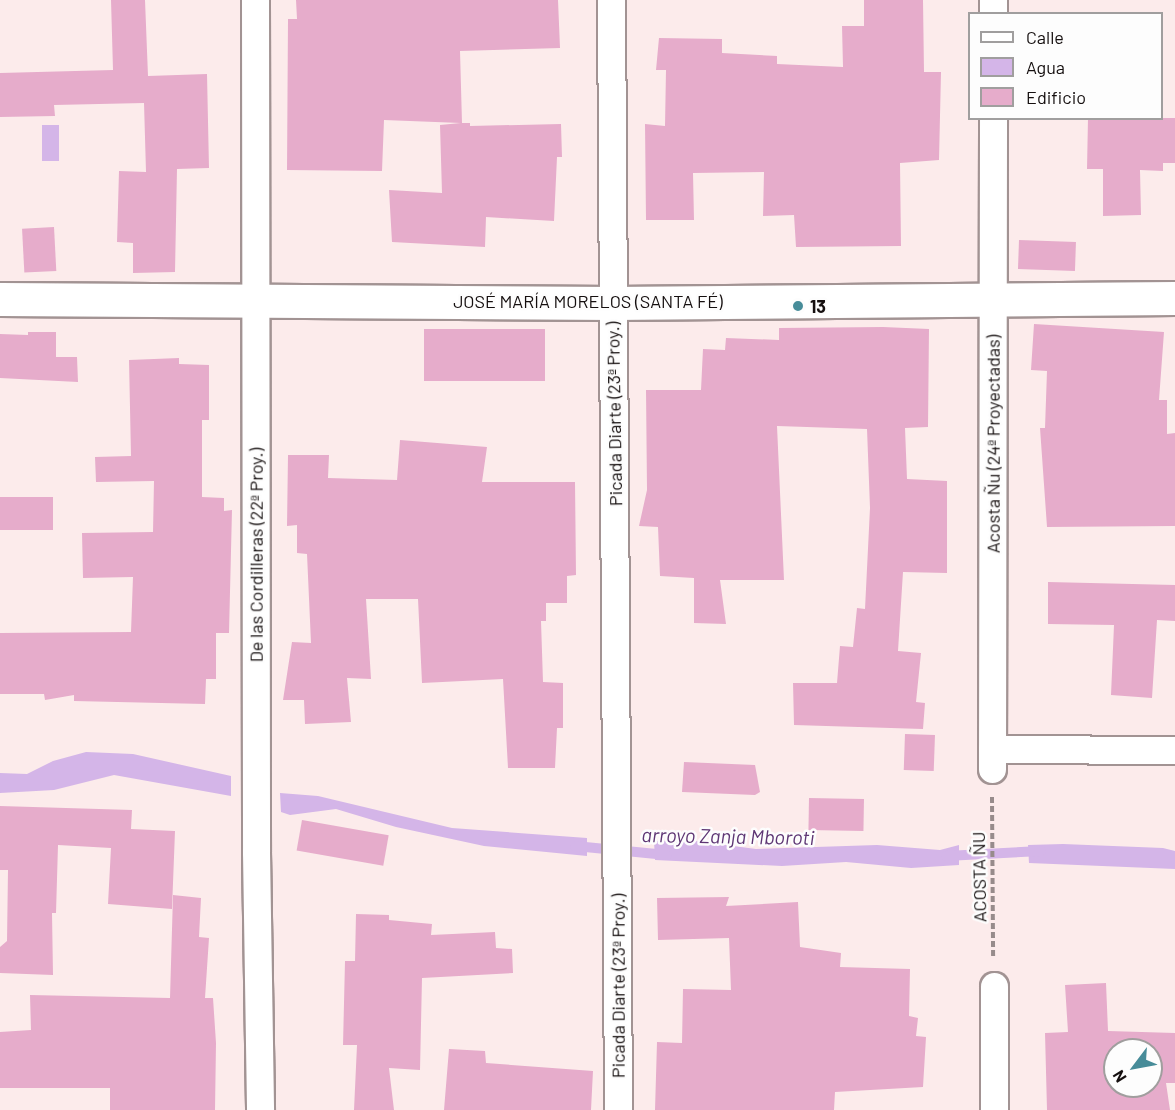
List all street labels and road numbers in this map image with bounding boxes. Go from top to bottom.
street label: JOSÉ MARÍA MORELOS (SANTA FÉ) [453,290,723,312]
street label: Picada Diarte (23ª Proy.) [602,322,626,506]
street label: Acosta Ñu (24ª Proyectadas) [982,335,1004,553]
street label: De las Cordilleras (22ª Proy.) [245,448,267,662]
street label: ACOSTA ÑU [967,832,991,922]
street label: Picada Diarte (23ª Proy.) [607,894,629,1078]

